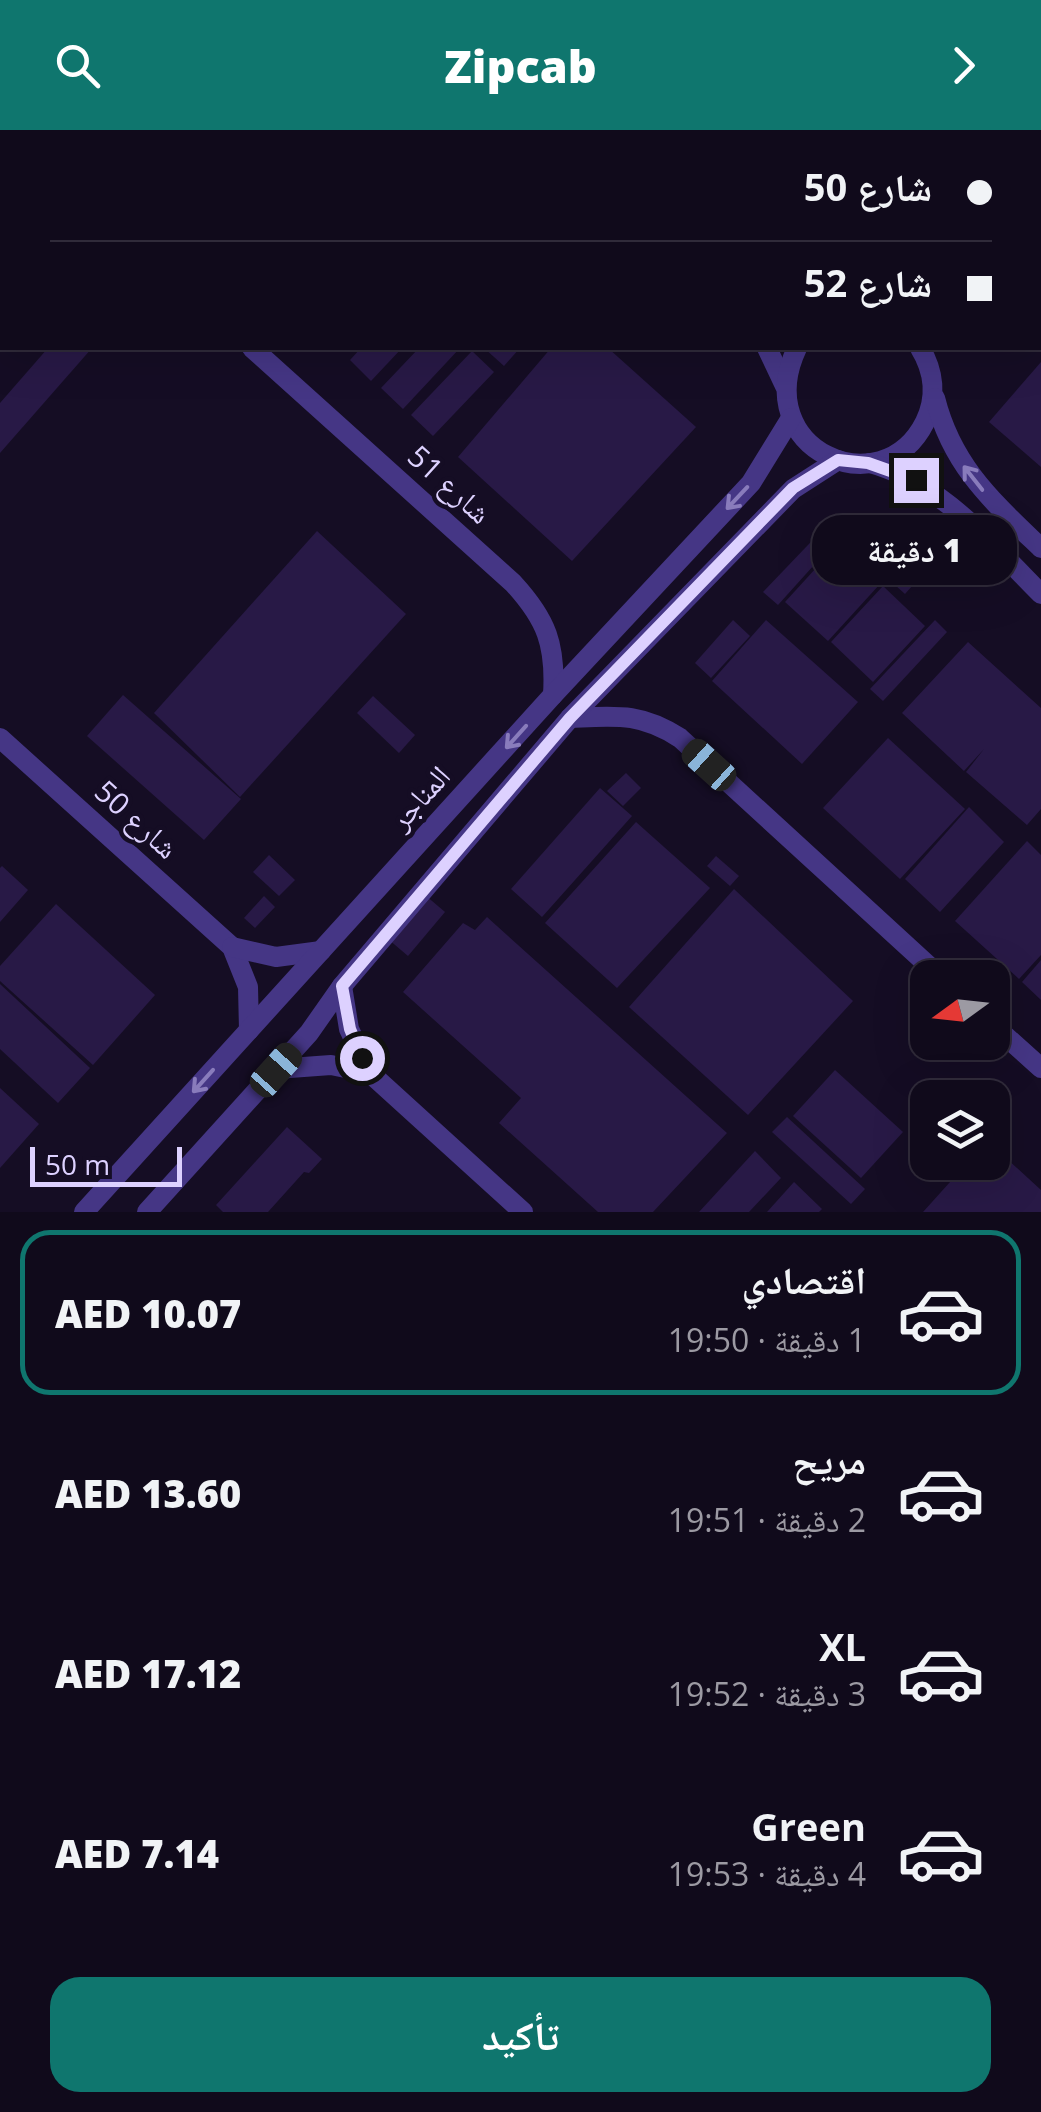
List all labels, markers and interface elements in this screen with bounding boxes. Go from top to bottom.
text: Zipcab [444,35,597,96]
icon: search [50,38,105,93]
icon: forward [936,38,991,93]
text: شارع 50 [804,160,932,212]
text: شارع 52 [804,256,932,308]
street label: شارع 51 [399,435,501,532]
route end [894,458,939,503]
one-way arrow [962,466,984,492]
one-way arrow [725,486,749,510]
callout: 1 دقيقة [814,515,1018,585]
text: 1 دقيقة [867,528,962,571]
one-way arrow [504,724,527,749]
car [677,734,741,796]
street label: المناجر [378,756,459,839]
street label: شارع 50 [86,770,188,867]
north arrow [910,960,1010,1060]
map controls [910,960,1010,1180]
route start [340,1036,385,1081]
car [245,1038,307,1102]
one-way arrow [192,1068,215,1093]
button: layers [910,1080,1010,1180]
scale bar [30,1142,182,1186]
text: 50 m [45,1145,110,1183]
text: اقتصادي [742,1253,866,1305]
icon: car [896,1268,986,1358]
text: AED 10.07 [55,1287,241,1339]
text: 1 دقيقة · 19:50 [668,1318,866,1361]
text: مريح [792,1433,866,1485]
icon: car [896,1448,986,1538]
text: AED 13.60 [55,1467,241,1519]
text: 2 دقيقة · 19:51 [668,1498,866,1541]
text: XL [819,1620,866,1672]
icon: car [896,1628,986,1718]
text: AED 17.12 [55,1647,241,1699]
text: 3 دقيقة · 19:52 [668,1672,866,1715]
text: Green [751,1800,866,1852]
icon: car [896,1808,986,1898]
text: AED 7.14 [55,1827,219,1879]
text: 4 دقيقة · 19:53 [668,1852,866,1895]
button: تأكيد [50,1977,991,2092]

